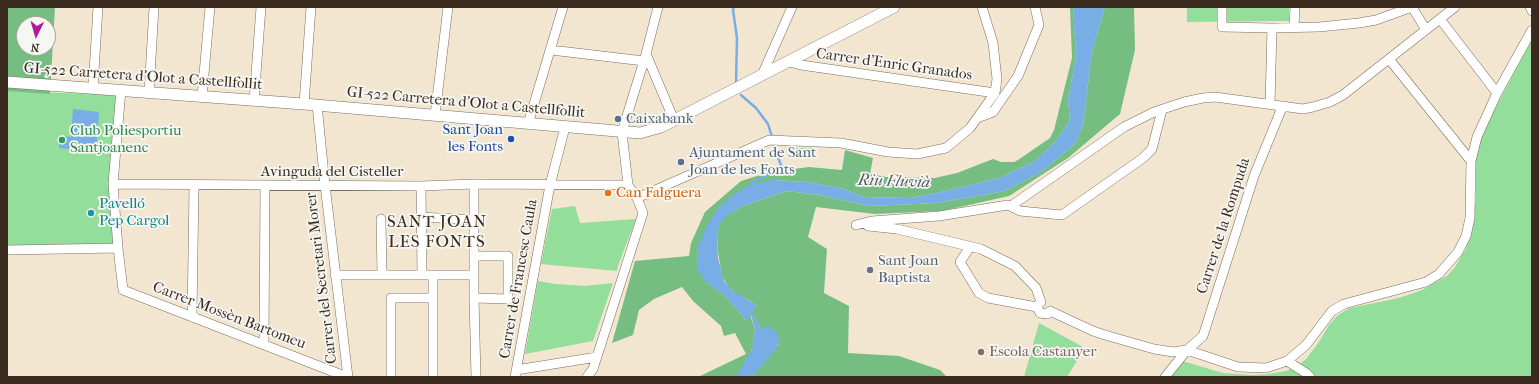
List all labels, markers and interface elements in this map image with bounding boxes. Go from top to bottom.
north arrow [16,16,56,56]
text: N [30,41,40,54]
street label: Carrer d'Enric Granados [815,45,973,85]
street label: GI-522 Carretera d'Olot a Castellfollit [23,60,263,94]
street label: GI-522 Carretera d'Olot a Castellfollit [346,84,586,122]
place label: Caixabank [626,110,693,128]
marker: Caixabank [613,114,623,124]
place label: Sant Joan les Fonts [443,121,503,156]
place label: Club Poliesportiu Santjoanenc [70,122,182,157]
marker: Sant Joan les Fonts [506,134,516,144]
marker: Club Poliesportiu Santjoanenc [57,135,67,145]
place label: Ajuntament de Sant Joan de les Fonts [689,144,816,179]
street label: Carrer de la Rompuda [1193,156,1255,296]
marker: Ajuntament de Sant Joan de les Fonts [676,157,686,167]
street label: Avinguda del Cisteller [261,163,403,181]
water label: Riu Fluvià [858,171,930,193]
place label: Can Falguera [616,184,701,202]
marker: Can Falguera [603,188,613,198]
street label: Carrer del Secretari Morer [303,191,341,365]
place label: Pavelló Pep Cargol [99,195,169,230]
street label: Carrer de Francesc Caula [496,198,542,360]
marker: Pavelló Pep Cargol [86,208,96,218]
district label: SANT JOAN LES FONTS [387,213,487,253]
place label: Sant Joan Baptista [878,252,938,287]
marker: Sant Joan Baptista [865,265,875,275]
street label: Carrer Mossèn Bartomeu [150,278,308,354]
place label: Escola Castanyer [989,343,1097,361]
marker: Escola Castanyer [976,347,986,357]

